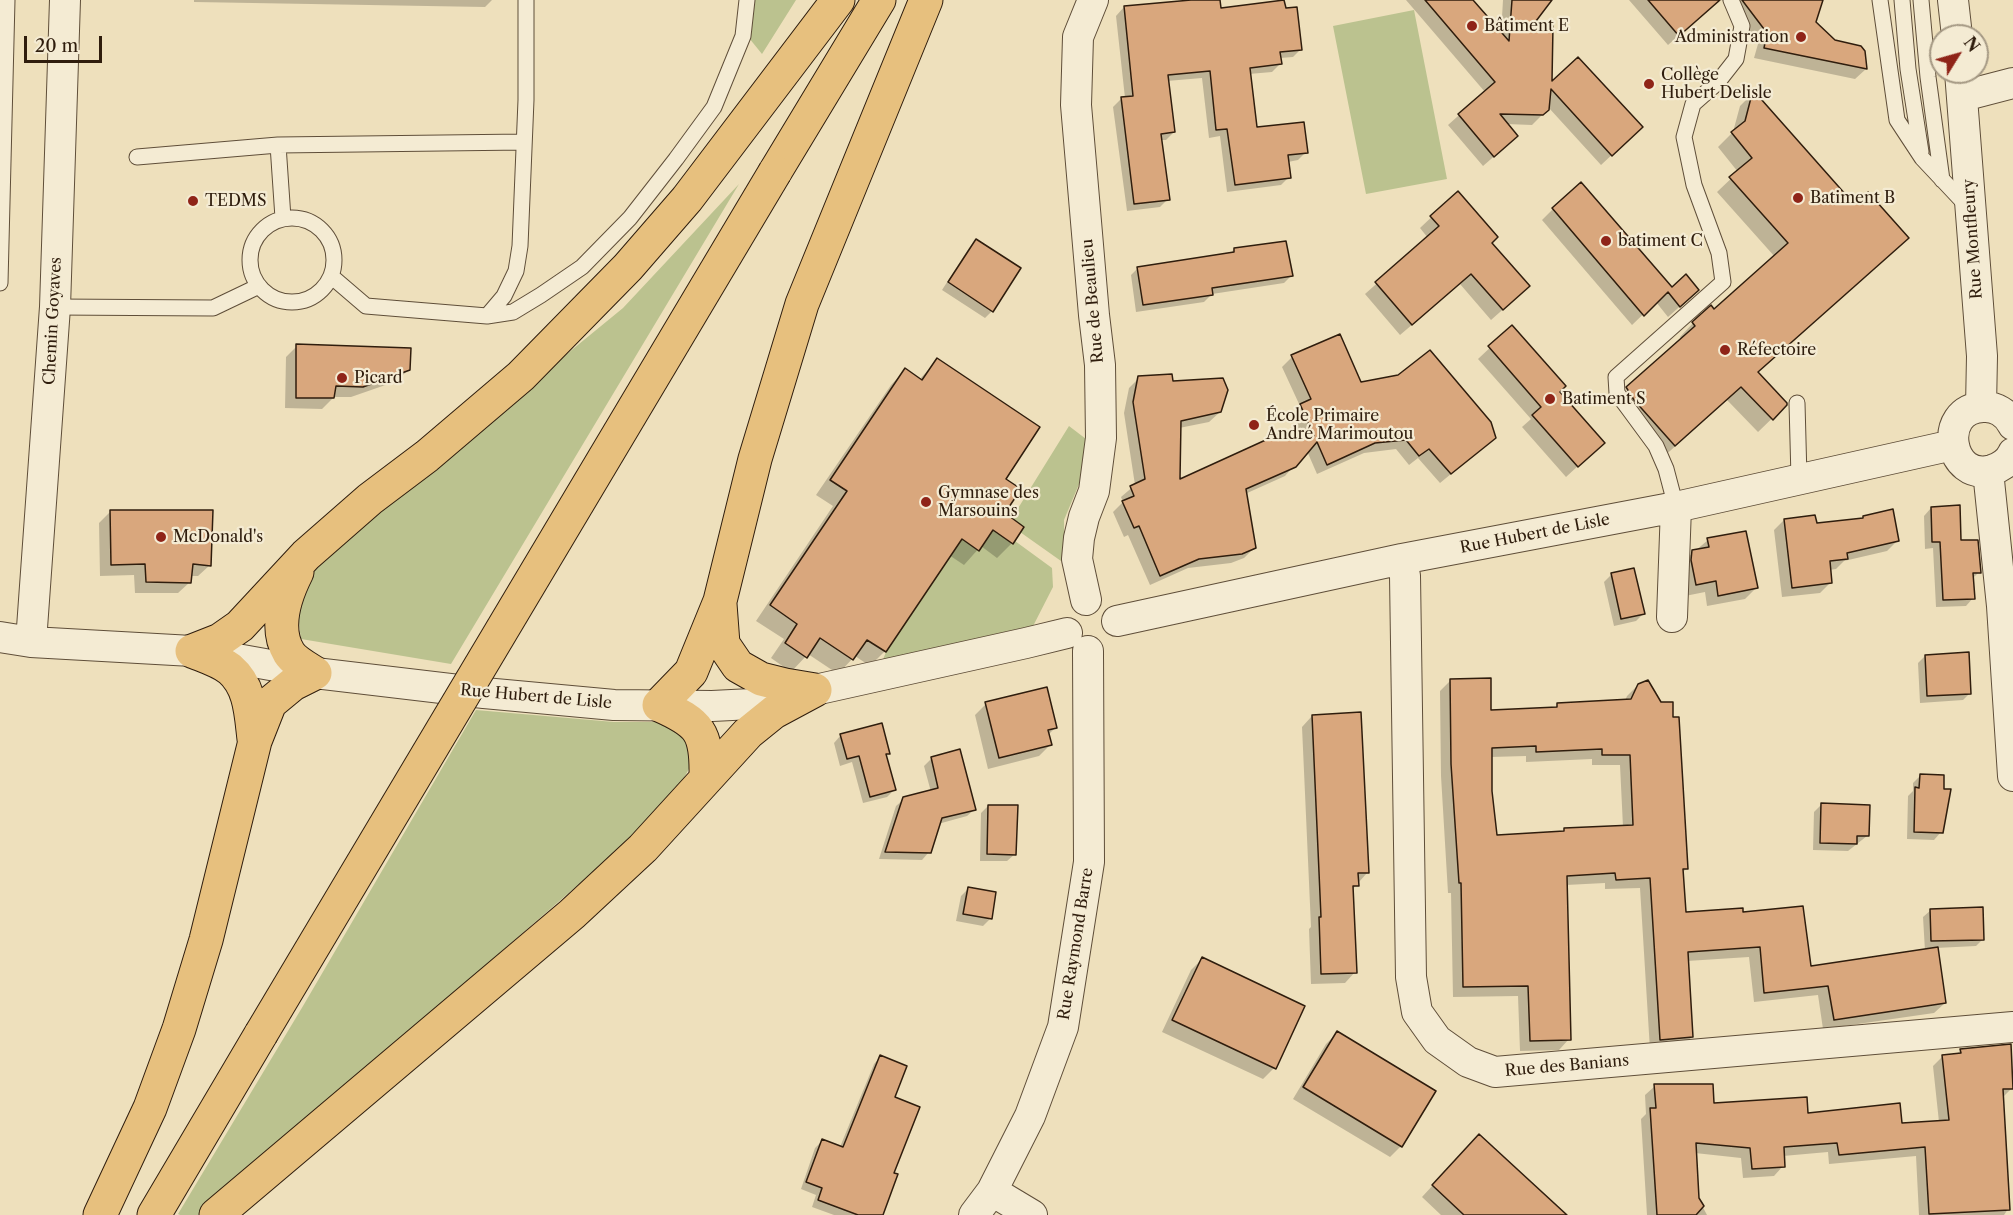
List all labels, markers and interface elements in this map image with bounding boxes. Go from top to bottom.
place label: Bâtiment E [1484,16,1569,36]
marker: Bâtiment E [1465,19,1479,33]
scale bar [27,24,105,62]
north arrow [1929,24,1989,84]
place label: Administration [1675,27,1789,47]
marker: Administration [1794,30,1808,44]
text: N [1960,33,1984,56]
text: 20 m [35,35,78,57]
place label: Collège Hubert Delisle [1661,65,1772,103]
marker: Collège Hubert Delisle [1642,77,1656,91]
street label: Rue Montfleury [1959,178,1987,300]
place label: Batiment B [1810,188,1895,208]
place label: TEDMS [205,191,267,211]
marker: Batiment B [1791,191,1805,205]
marker: TEDMS [186,194,200,208]
place label: batiment C [1618,231,1703,251]
marker: batiment C [1599,234,1613,248]
street label: Rue de Beaulieu [1078,238,1108,364]
street label: Chemin Goyaves [40,256,66,386]
place label: Réfectoire [1737,340,1816,360]
marker: Réfectoire [1718,343,1732,357]
place label: Picard [354,368,403,388]
marker: Picard [335,371,349,385]
place label: Batiment S [1562,389,1646,409]
marker: Batiment S [1543,392,1557,406]
place label: École Primaire André Marimoutou [1266,406,1413,444]
marker: École Primaire André Marimoutou [1247,418,1261,432]
place label: Gymnase des Marsouins [938,483,1039,521]
marker: Gymnase des Marsouins [919,495,933,509]
street label: Rue Hubert de Lisle [1458,510,1612,558]
place label: McDonald's [173,527,263,547]
marker: McDonald's [154,530,168,544]
street label: Rue Hubert de Lisle [459,681,613,713]
street label: Rue Raymond Barre [1054,866,1098,1022]
street label: Rue des Banians [1504,1051,1630,1081]

